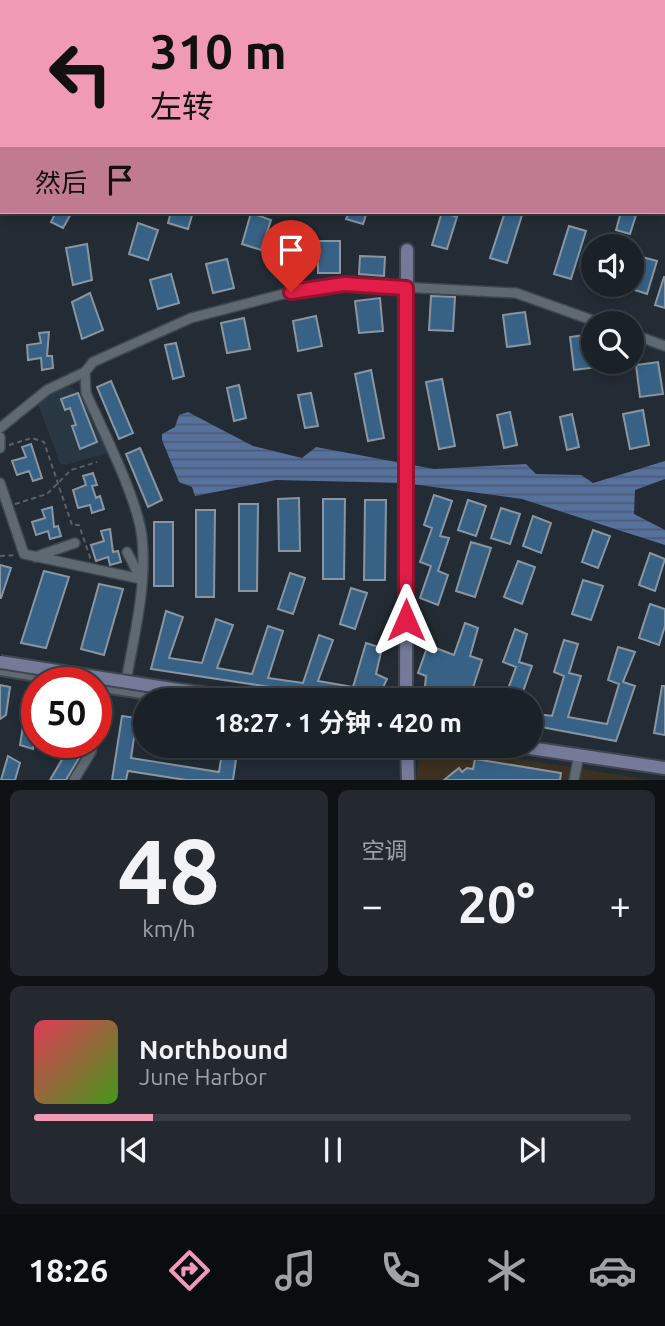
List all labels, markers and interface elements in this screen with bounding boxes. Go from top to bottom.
text: 310 m [150,23,287,78]
icon: left [35,28,126,119]
text: 左转 [150,88,214,124]
icon: arrive [101,161,139,199]
text: 然后 [35,168,87,197]
pin [261,220,321,292]
icon: arrive [272,231,310,269]
map controls [581,234,644,374]
button: sound [581,234,644,297]
button: search [581,311,644,374]
position arrow [369,583,443,657]
speed limit sign: 50 [21,667,112,758]
text: 18:27 · 1 分钟 · 420 m [214,708,462,737]
text: 48 [117,819,220,921]
text: 空调 [362,838,408,863]
text: 20° [458,875,535,933]
text: − [362,884,383,926]
text: + [610,884,631,926]
text: km/h [142,916,195,941]
text: Northbound [139,1035,288,1064]
text: June Harbor [139,1064,267,1089]
icon: previous [115,1131,153,1169]
icon: pause [314,1131,352,1169]
icon: next [513,1131,551,1169]
icon: directions [165,1246,214,1295]
icon: music [271,1246,320,1295]
icon: phone [376,1246,425,1295]
icon: climate [482,1246,531,1295]
icon: car [588,1246,637,1295]
text: 18:26 [28,1252,108,1288]

